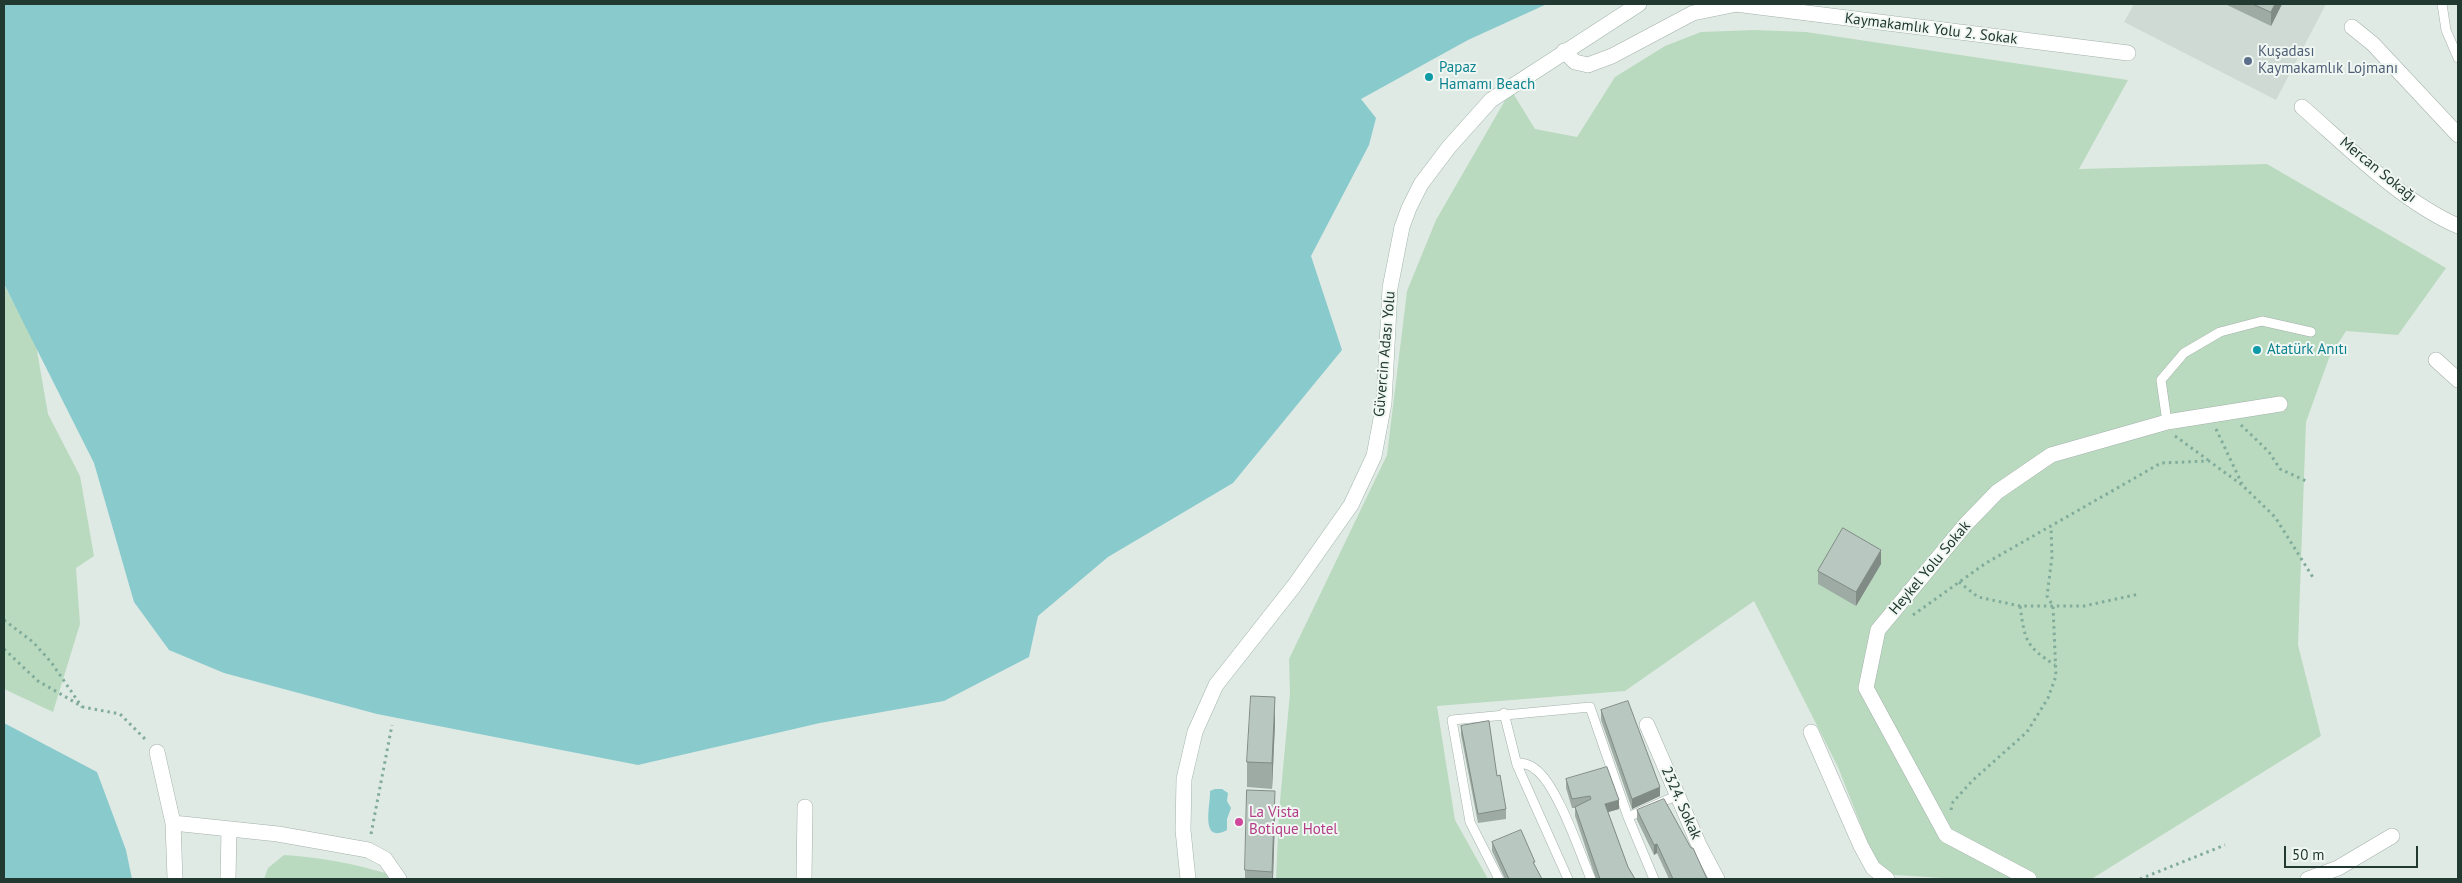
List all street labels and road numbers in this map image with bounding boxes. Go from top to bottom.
street label: Kaymakamlık Yolu 2. Sokak [1844,9,2018,49]
street label: Mercan Sokağı [2336,134,2420,206]
street label: Güvercin Adası Yolu [1371,290,1399,418]
street label: Heykel Yolu Sokak [1886,517,1974,619]
street label: 2324. Sokak [1657,764,1705,842]

